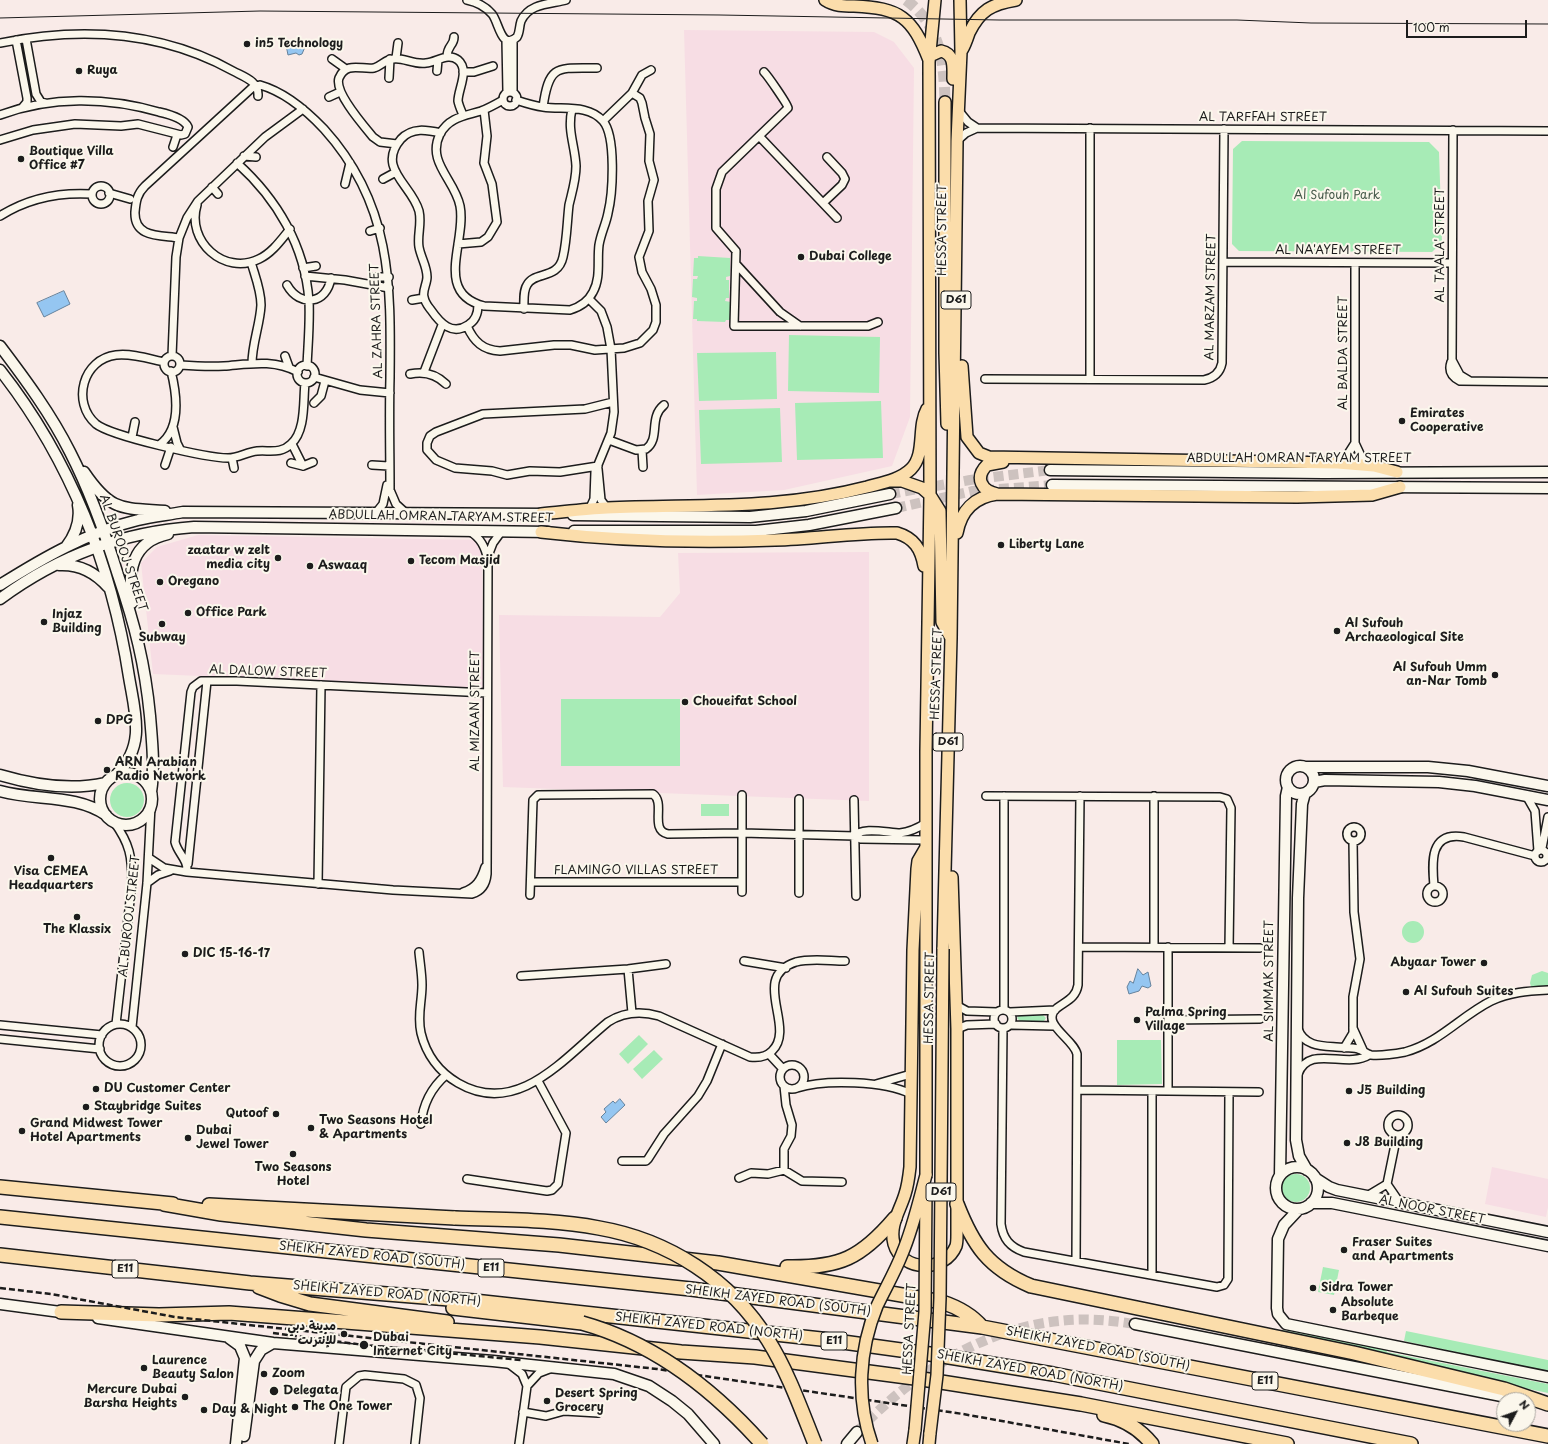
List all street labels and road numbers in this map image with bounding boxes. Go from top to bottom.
street label: AL TARFFAH STREET [1199,111,1327,125]
street label: HESSA STREET [936,184,950,276]
street label: AL TAALA' STREET [1434,188,1448,302]
street label: AL MARZAM STREET [1203,234,1219,360]
street label: AL NA'AYEM STREET [1275,244,1401,258]
street label: AL ZAHRA STREET [368,263,386,379]
road number: D61 [941,291,971,309]
street label: AL BALDA STREET [1337,296,1351,410]
street label: ABDULLAH OMRAN TARYAM STREET [1187,452,1411,466]
street label: AL BUROOJ STREET [96,493,150,613]
street label: ABDULLAH OMRAN TARYAM STREET [329,508,553,526]
street label: HESSA STREET [928,628,946,720]
street label: AL MIZAAN STREET [469,651,483,771]
street label: AL DALOW STREET [209,663,327,681]
road number: D61 [933,733,963,751]
street label: AL BUROOJ STREET [116,854,144,978]
street label: FLAMINGO VILLAS STREET [554,864,718,878]
street label: AL SIMMAK STREET [1263,920,1277,1042]
street label: HESSA STREET [922,952,938,1044]
road number: D61 [926,1183,956,1201]
street label: AL NOOR STREET [1378,1193,1486,1227]
street label: SHEIKH ZAYED ROAD (SOUTH) [278,1239,466,1273]
road number: E11 [478,1259,504,1277]
road number: E11 [112,1260,138,1278]
street label: SHEIKH ZAYED ROAD (NORTH) [292,1279,482,1309]
street label: SHEIKH ZAYED ROAD (SOUTH) [684,1282,872,1320]
street label: HESSA STREET [900,1283,920,1375]
street label: SHEIKH ZAYED ROAD (NORTH) [614,1310,804,1344]
street label: SHEIKH ZAYED ROAD (SOUTH) [1005,1324,1191,1374]
road number: E11 [821,1332,847,1350]
street label: SHEIKH ZAYED ROAD (NORTH) [936,1348,1124,1394]
road number: E11 [1252,1372,1278,1390]

